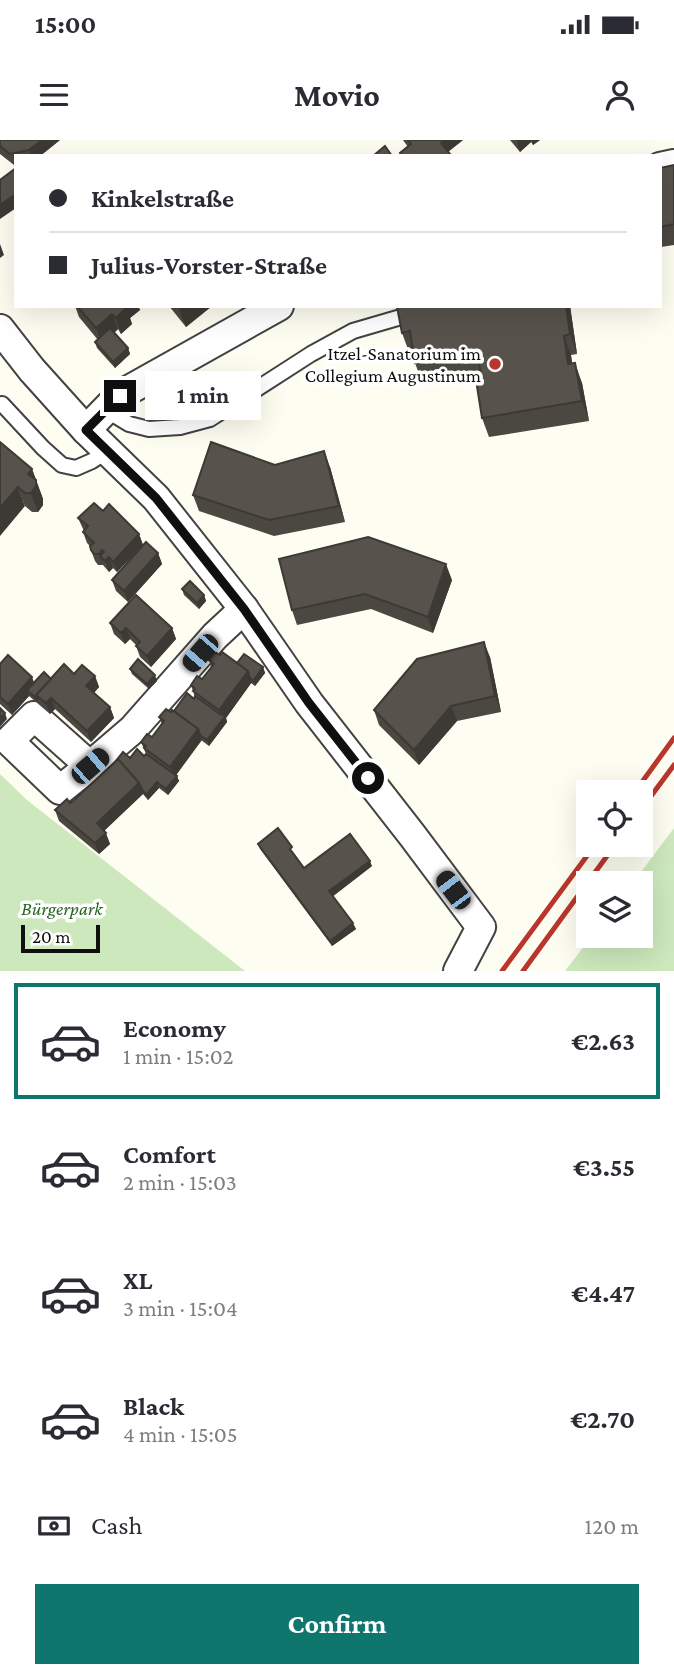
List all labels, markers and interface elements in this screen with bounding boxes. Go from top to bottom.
text: 15:00 [35,10,96,39]
icon: menu [35,76,73,114]
icon: person [601,76,639,114]
text: Movio [294,77,380,113]
text: Kinkelstraße [91,184,234,213]
text: Julius-Vorster-Straße [91,251,327,280]
place label: Itzel-Sanatorium im Collegium Augustinum [305,343,481,386]
marker: Itzel-Sanatorium im Collegium Augustinum [487,356,503,372]
callout: 1 min [144,372,260,420]
route end [104,380,136,412]
text: 1 min [177,382,229,408]
car [179,630,222,676]
car [68,744,113,788]
route start [352,762,384,794]
map controls [576,780,653,948]
button: locate [576,780,653,857]
car [432,867,475,913]
button: layers [576,871,653,948]
park label: Bürgerpark [21,898,103,919]
scale bar [21,922,100,954]
text: 20 m [32,926,71,947]
icon: car [39,1010,102,1073]
text: Economy [123,1014,226,1043]
text: €2.63 [571,1027,635,1056]
text: 1 min · 15:02 [123,1043,233,1069]
icon: car [39,1136,102,1199]
text: Comfort [123,1140,216,1169]
text: €3.55 [573,1153,635,1182]
text: 2 min · 15:03 [123,1169,237,1195]
icon: car [39,1262,102,1325]
text: XL [123,1266,152,1295]
text: €4.47 [571,1279,635,1308]
text: 3 min · 15:04 [123,1295,238,1321]
icon: car [39,1388,102,1451]
text: Black [123,1392,184,1421]
text: €2.70 [570,1405,635,1434]
text: 4 min · 15:05 [123,1421,238,1447]
icon: cash [35,1507,73,1545]
text: Cash [91,1511,142,1540]
text: 120 m [585,1513,639,1539]
button: Confirm [35,1584,639,1664]

